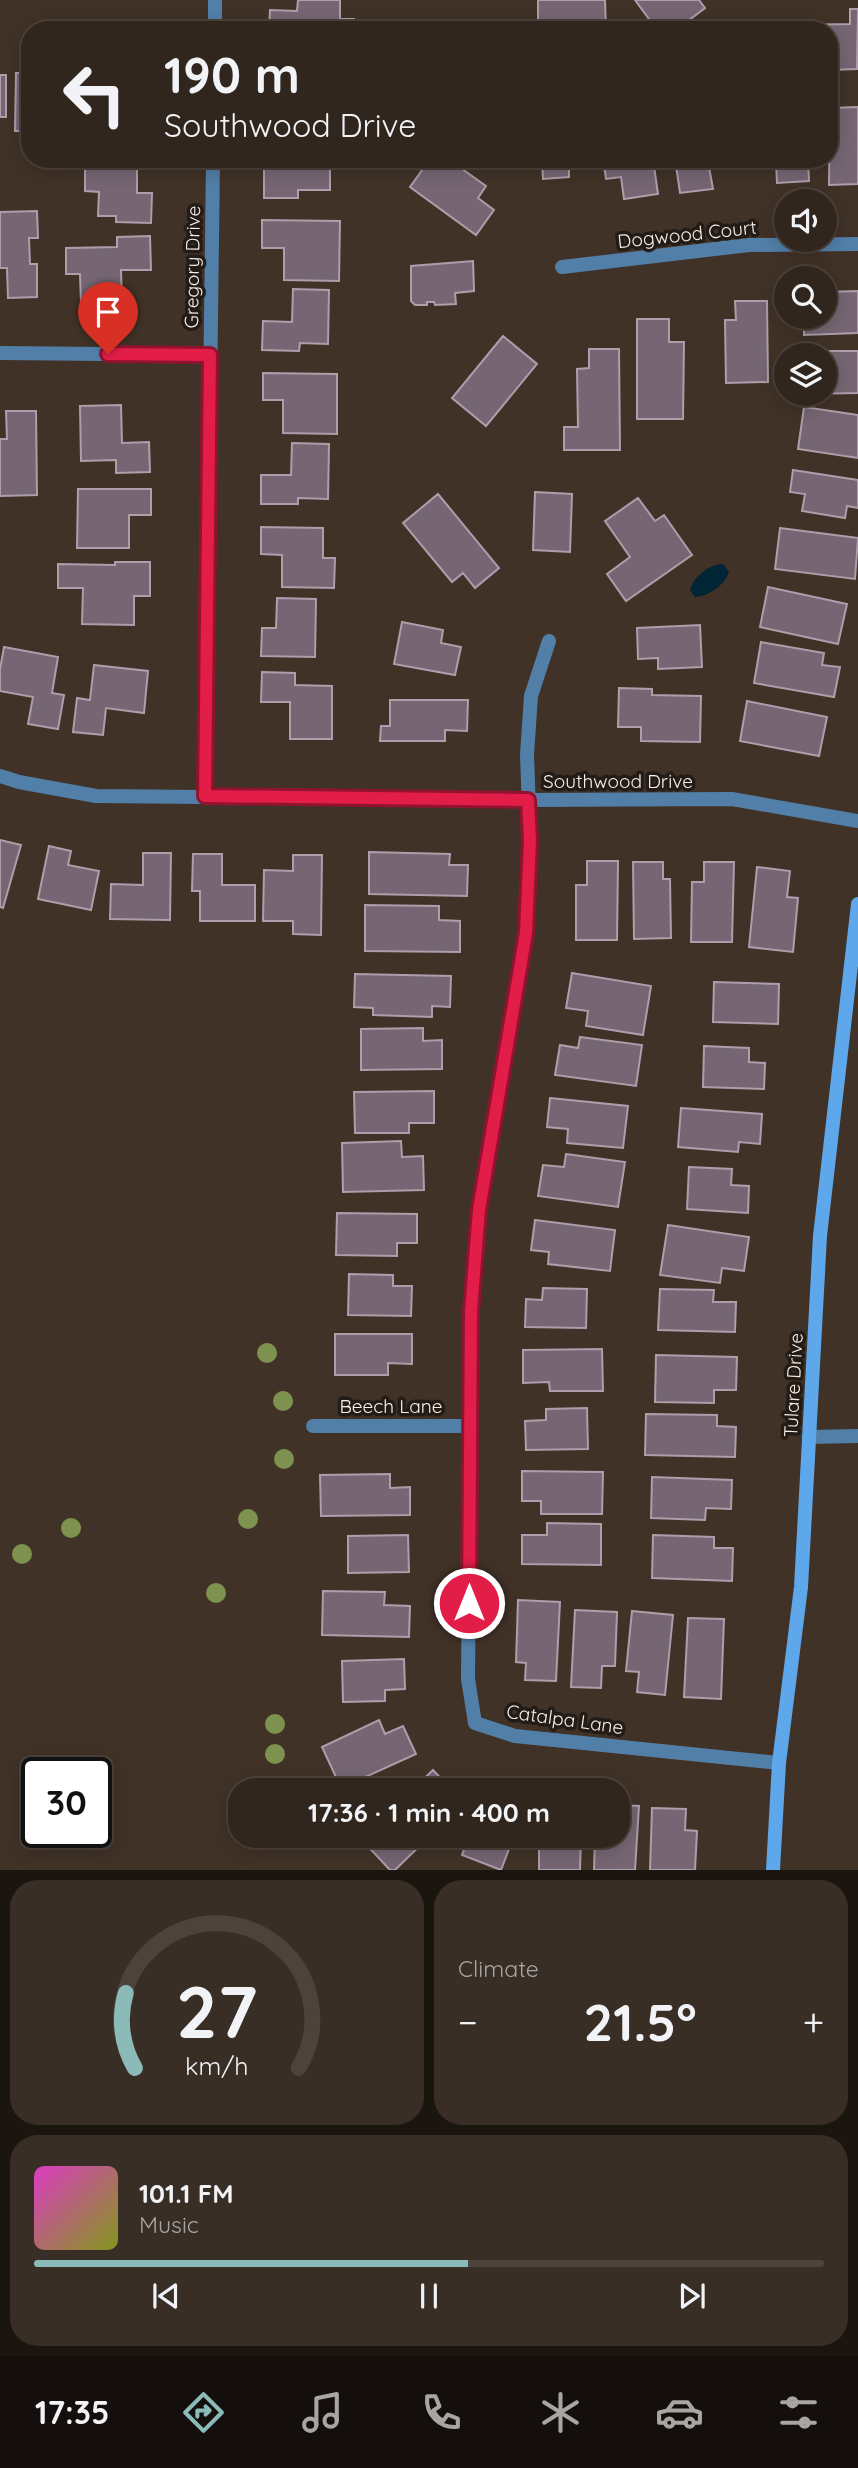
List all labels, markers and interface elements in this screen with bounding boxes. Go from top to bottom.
text: 190 m [164,44,300,105]
icon: left [49,49,140,140]
text: Southwood Drive [164,105,416,145]
map controls [774,189,837,406]
button: sound [774,189,837,252]
street label: Gregory Drive [179,205,205,329]
street label: Dogwood Court [616,215,758,253]
button: search [774,266,837,329]
pin [78,282,138,354]
icon: arrive [89,293,127,331]
button: layers [774,343,837,406]
street label: Southwood Drive [543,769,693,793]
street label: Tulare Drive [778,1332,808,1438]
street label: Beech Lane [340,1394,442,1418]
position arrow [432,1566,506,1640]
street label: Catalpa Lane [505,1699,625,1739]
speed limit sign: 30 [21,1757,112,1848]
text: 17:36 · 1 min · 400 m [308,1796,550,1829]
text: Climate [458,1954,539,1983]
text: 27 [176,1966,258,2057]
text: 21.5° [584,1989,697,2054]
text: − [458,1998,478,2046]
text: + [803,1998,824,2046]
text: km/h [185,2050,249,2081]
text: 101.1 FM [139,2177,234,2210]
text: Music [139,2210,199,2239]
icon: previous [147,2277,185,2315]
icon: pause [410,2277,448,2315]
icon: next [673,2277,711,2315]
icon: directions [179,2388,228,2437]
icon: music [298,2388,347,2437]
icon: phone [417,2388,466,2437]
icon: climate [536,2388,585,2437]
icon: car [655,2388,704,2437]
icon: filters [774,2388,823,2437]
text: 17:35 [35,2392,109,2432]

